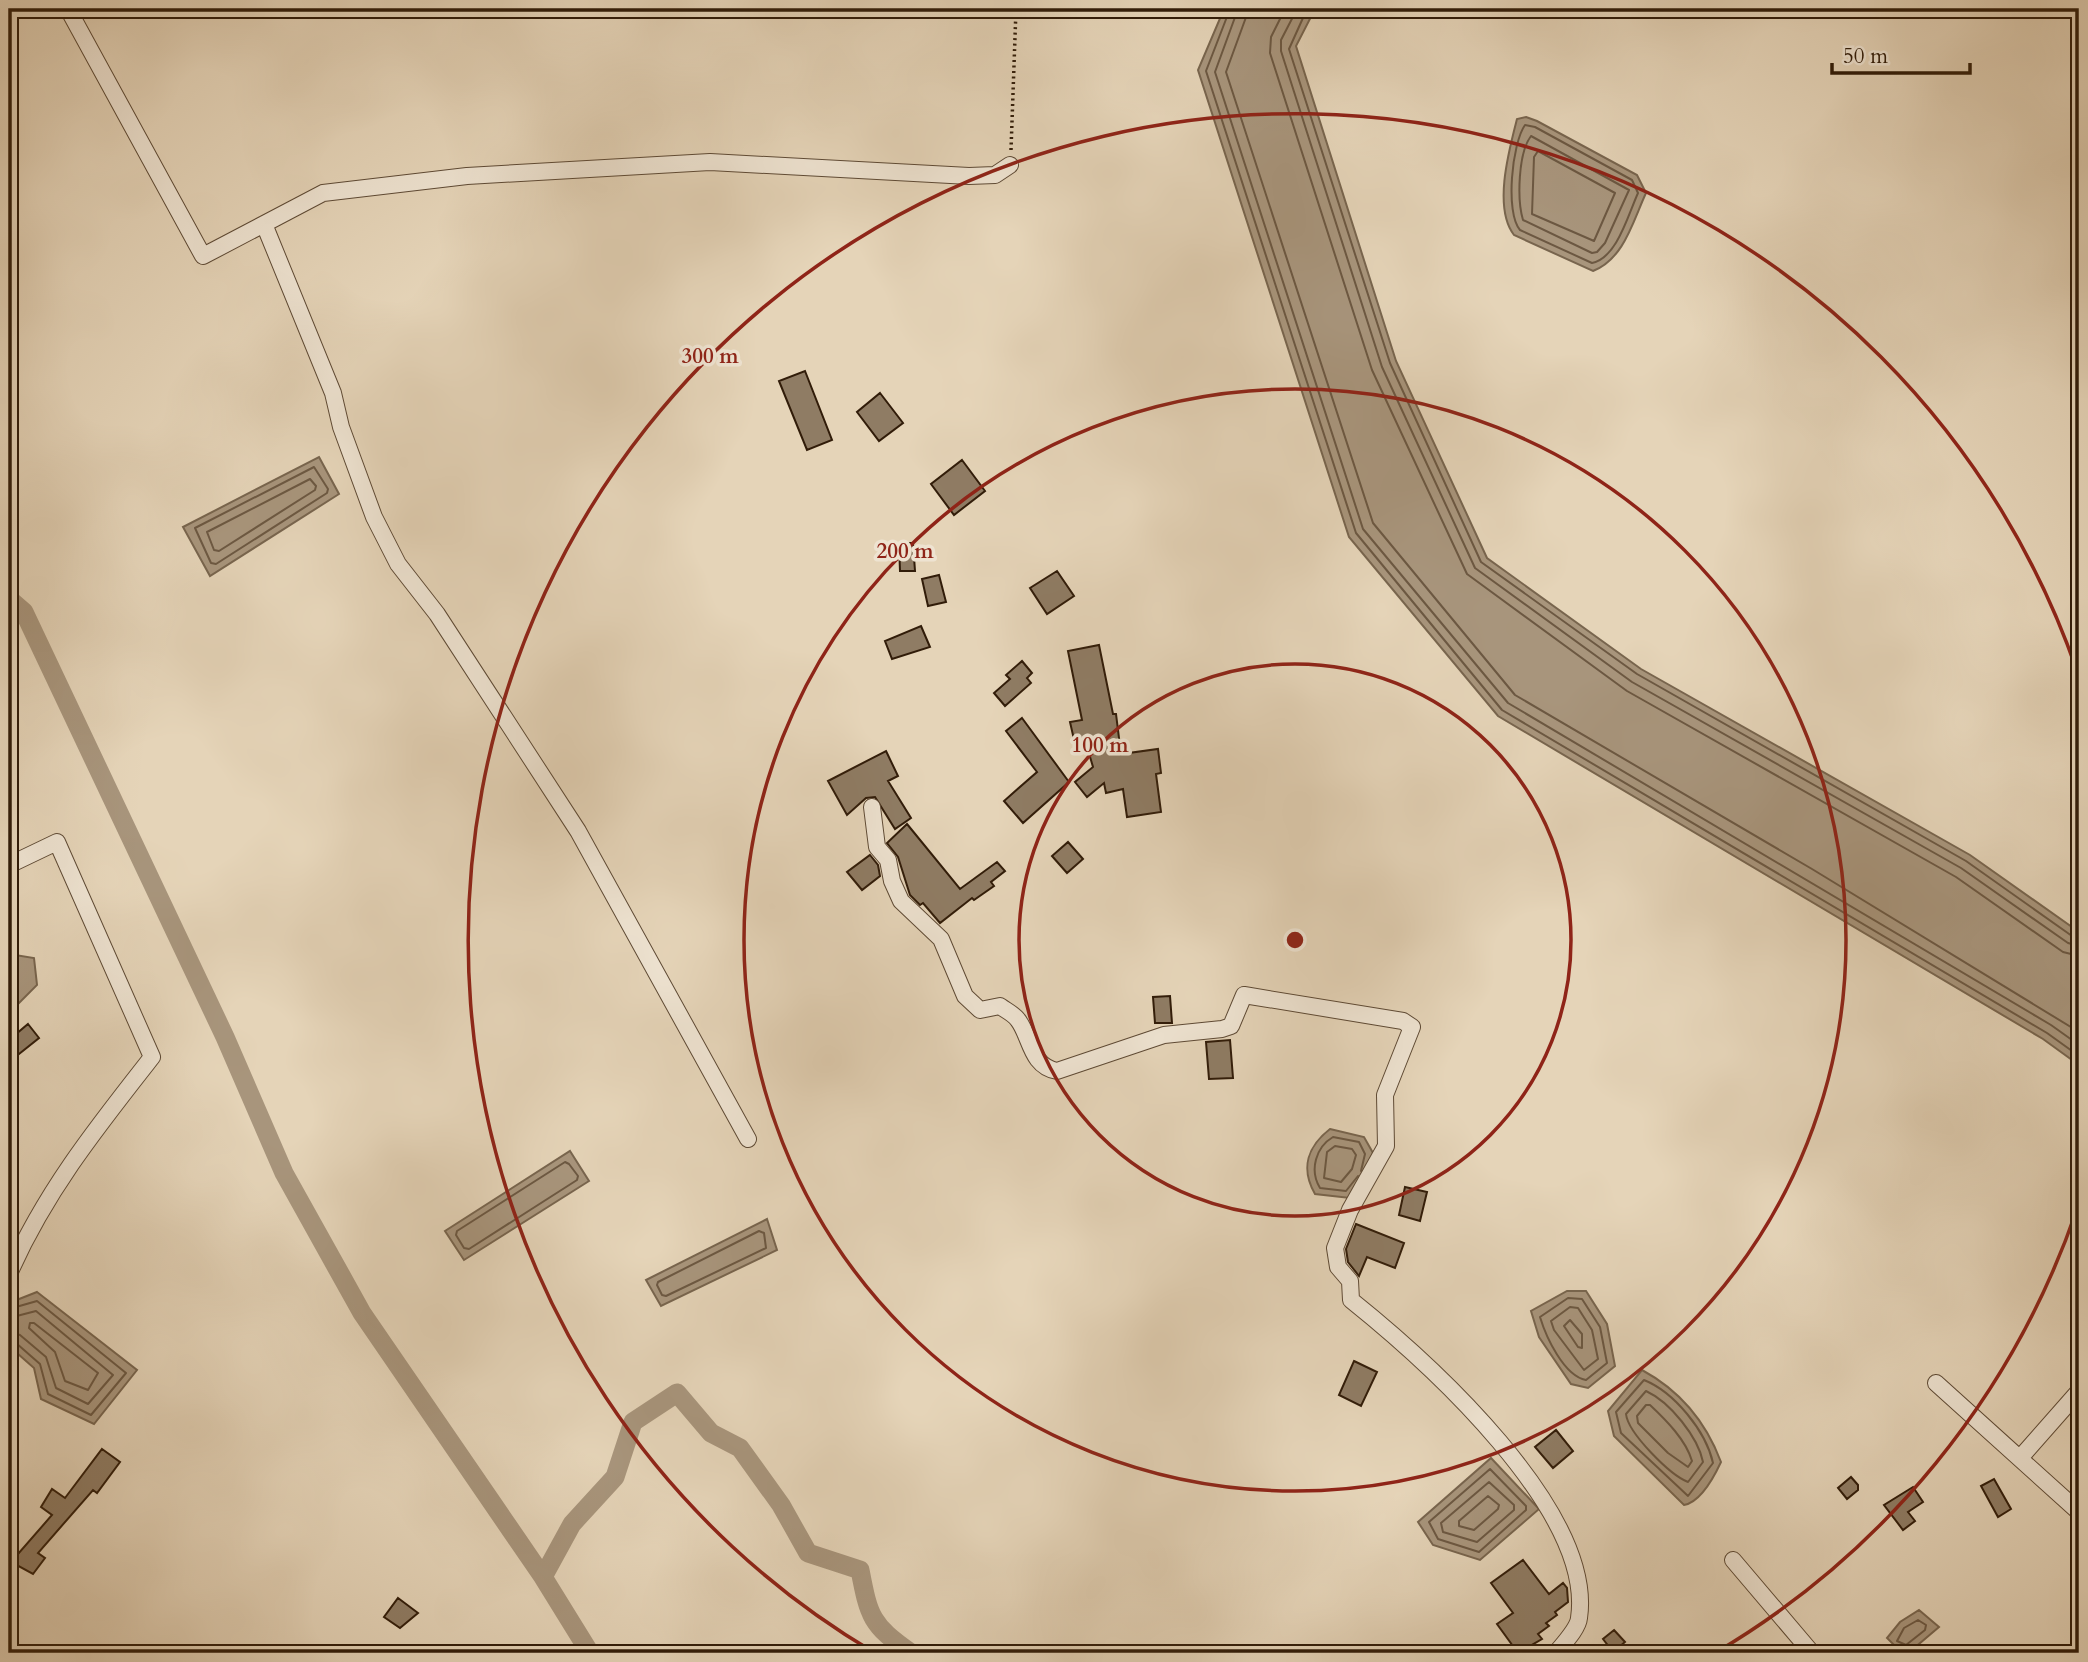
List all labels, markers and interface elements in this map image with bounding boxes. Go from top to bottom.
scale bar [1832,32,1971,76]
text: 50 m [1843,42,1888,71]
text: 300 m [681,342,739,371]
text: 200 m [876,537,934,566]
text: 100 m [1071,731,1129,760]
centre of rings [1283,928,1307,952]

